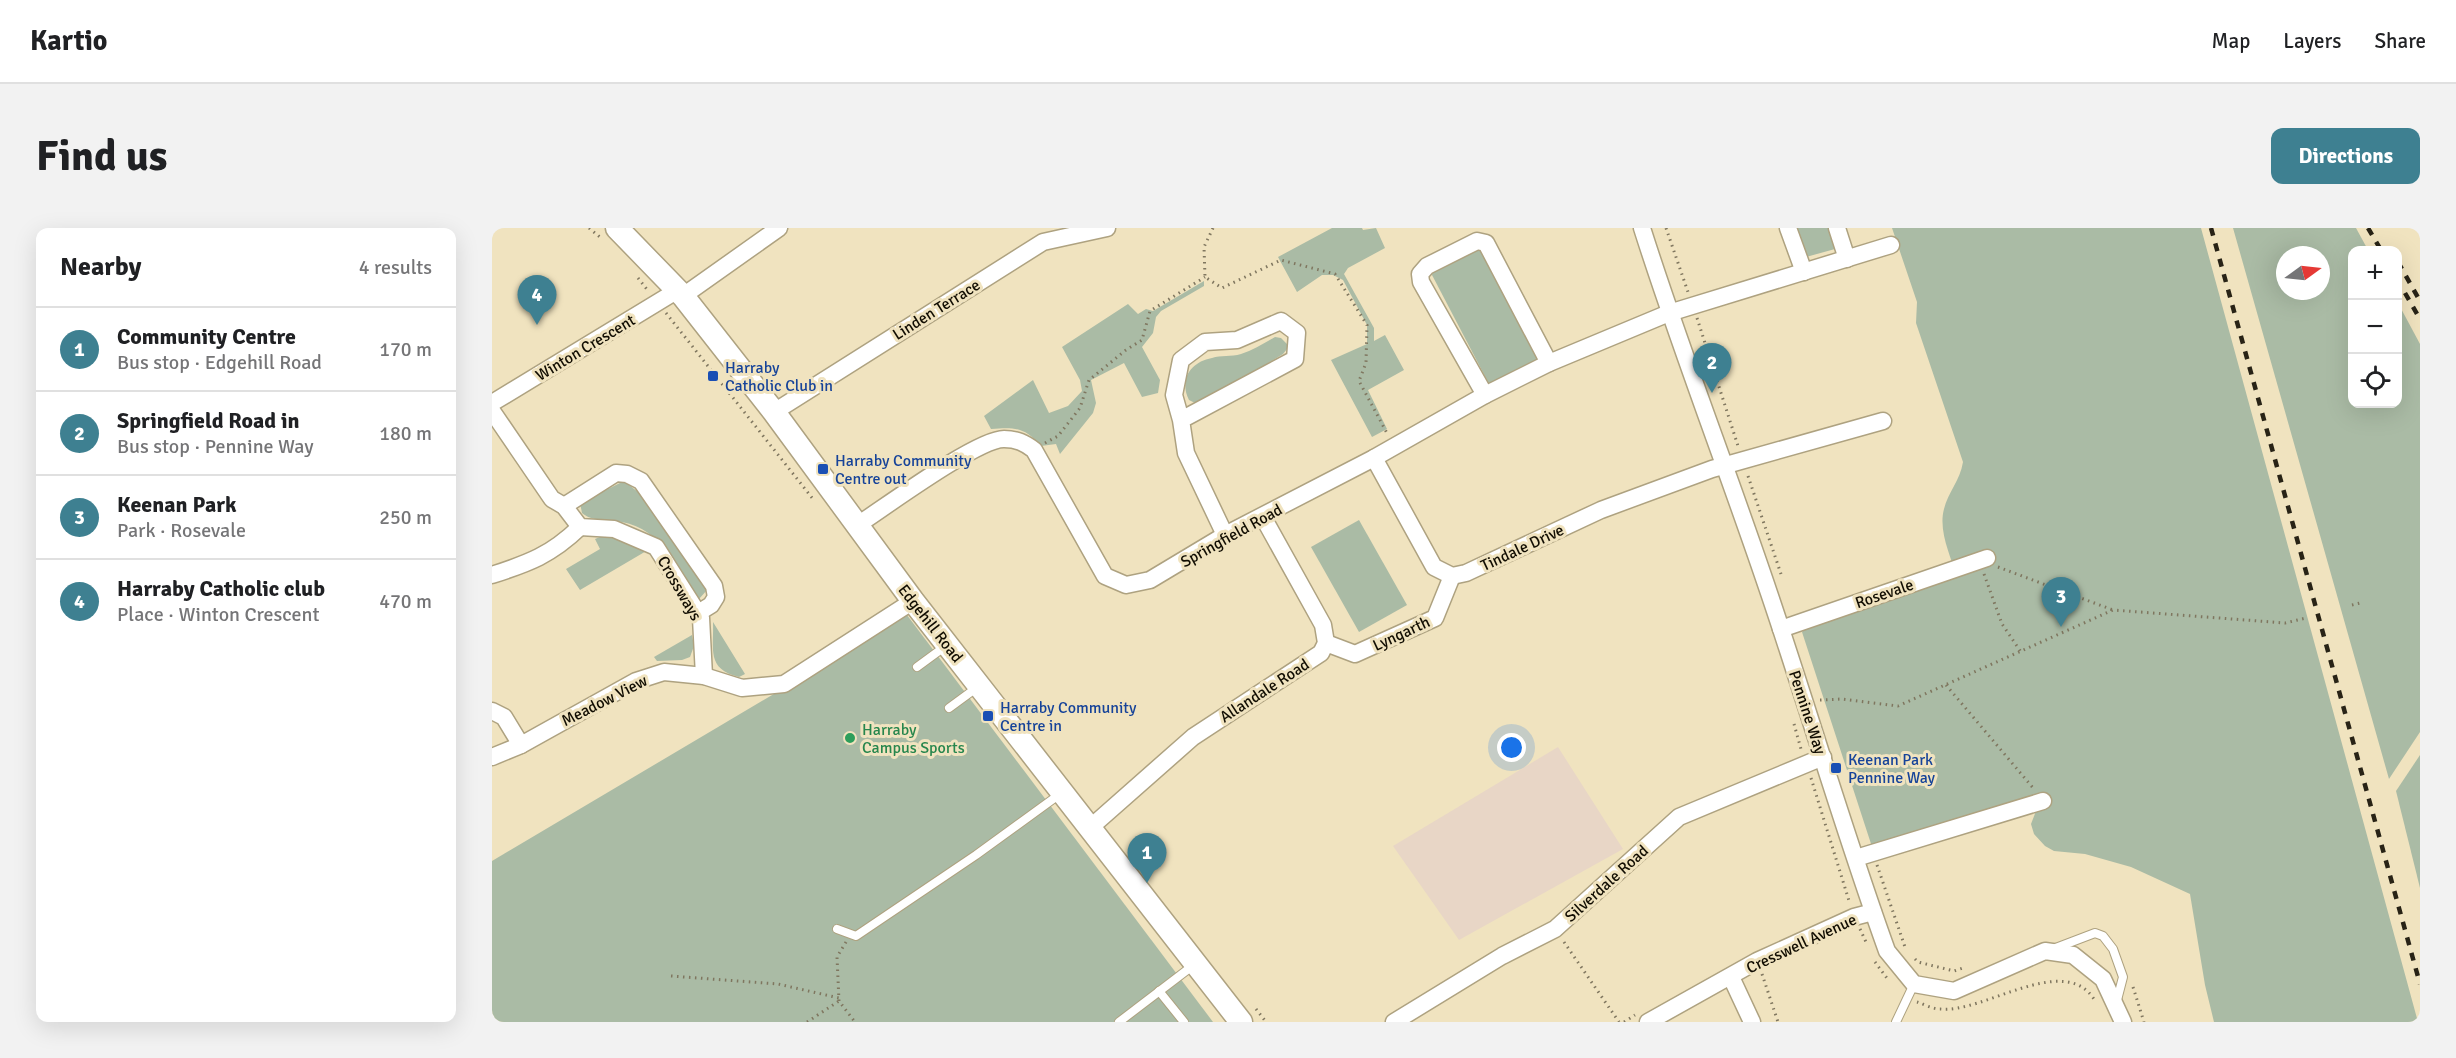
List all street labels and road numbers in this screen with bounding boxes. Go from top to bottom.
street label: Linden Terrace [889,275,984,345]
street label: Winton Crescent [532,310,639,385]
street label: Springfield Road [1177,500,1286,572]
street label: Tindale Drive [1478,520,1567,576]
street label: Crossways [653,553,706,624]
street label: Rosevale [1852,575,1916,613]
street label: Edgehill Road [893,580,967,667]
street label: Lyngarth [1370,612,1433,656]
street label: Allandale Road [1216,655,1313,727]
street label: Pennine Way [1784,668,1830,757]
street label: Meadow View [558,671,651,731]
street label: Silverdale Road [1561,841,1653,926]
street label: Cresswell Avenue [1743,910,1860,978]

